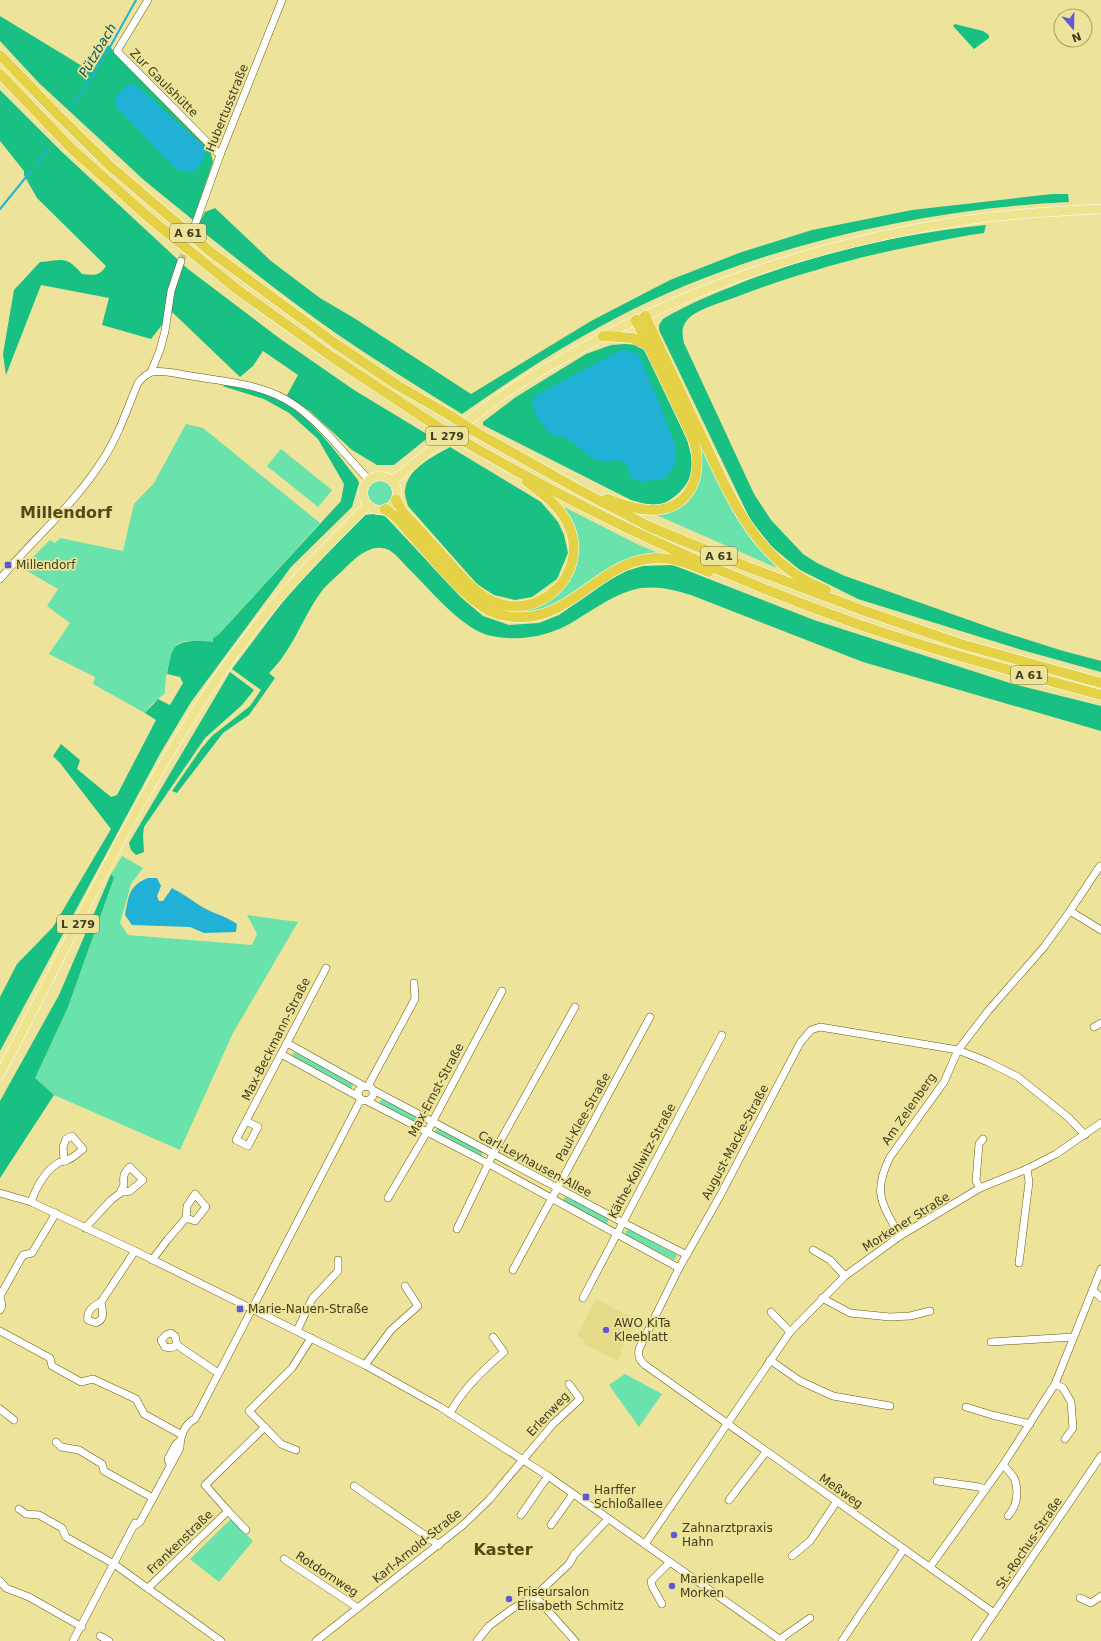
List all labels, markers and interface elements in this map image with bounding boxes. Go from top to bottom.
north arrow [1053,8,1093,48]
water label: Pützbach [76,21,119,80]
text: N [1070,29,1083,45]
street label: Zur Gaulshütte [127,46,201,120]
street label: Hubertusstraße [203,62,251,154]
road number: A 61 [170,224,206,242]
road number: L 279 [426,427,468,445]
district label: Millendorf [20,503,113,522]
road number: A 61 [701,547,737,565]
place label: Millendorf [16,558,76,572]
marker: Millendorf [3,560,13,570]
road number: A 61 [1011,666,1047,684]
road number: L 279 [57,915,99,933]
street label: Max-Beckmann-Straße [239,975,313,1103]
street label: Max-Ernst-Straße [405,1041,467,1139]
street label: Paul-Klee-Straße [553,1070,613,1164]
street label: Am Zelenberg [879,1070,939,1148]
street label: August-Macke-Straße [699,1082,771,1202]
street label: Käthe-Kollwitz-Straße [606,1101,678,1221]
street label: Carl-Leyhausen-Allee [476,1128,594,1200]
street label: Morkener Straße [860,1190,952,1254]
place label: Marie-Nauen-Straße [248,1302,369,1316]
marker: Marie-Nauen-Straße [235,1304,245,1314]
place label: AWO KiTa Kleeblatt [614,1316,671,1344]
marker: AWO KiTa Kleeblatt [601,1325,611,1335]
street label: Erlenweg [524,1389,572,1439]
street label: Meßweg [816,1471,866,1511]
place label: Harffer Schloßallee [594,1483,663,1511]
marker: Harffer Schloßallee [581,1492,591,1502]
street label: St.-Rochus-Straße [993,1494,1065,1592]
street label: Karl-Arnold-Straße [370,1506,464,1586]
street label: Frankenstraße [144,1507,216,1577]
place label: Zahnarztpraxis Hahn [682,1521,773,1549]
marker: Zahnarztpraxis Hahn [669,1530,679,1540]
district label: Kaster [473,1540,533,1559]
street label: Rotdornweg [293,1549,361,1599]
place label: Marienkapelle Morken [680,1572,764,1600]
marker: Marienkapelle Morken [667,1581,677,1591]
place label: Friseursalon Elisabeth Schmitz [517,1585,624,1613]
marker: Friseursalon Elisabeth Schmitz [504,1594,514,1604]

